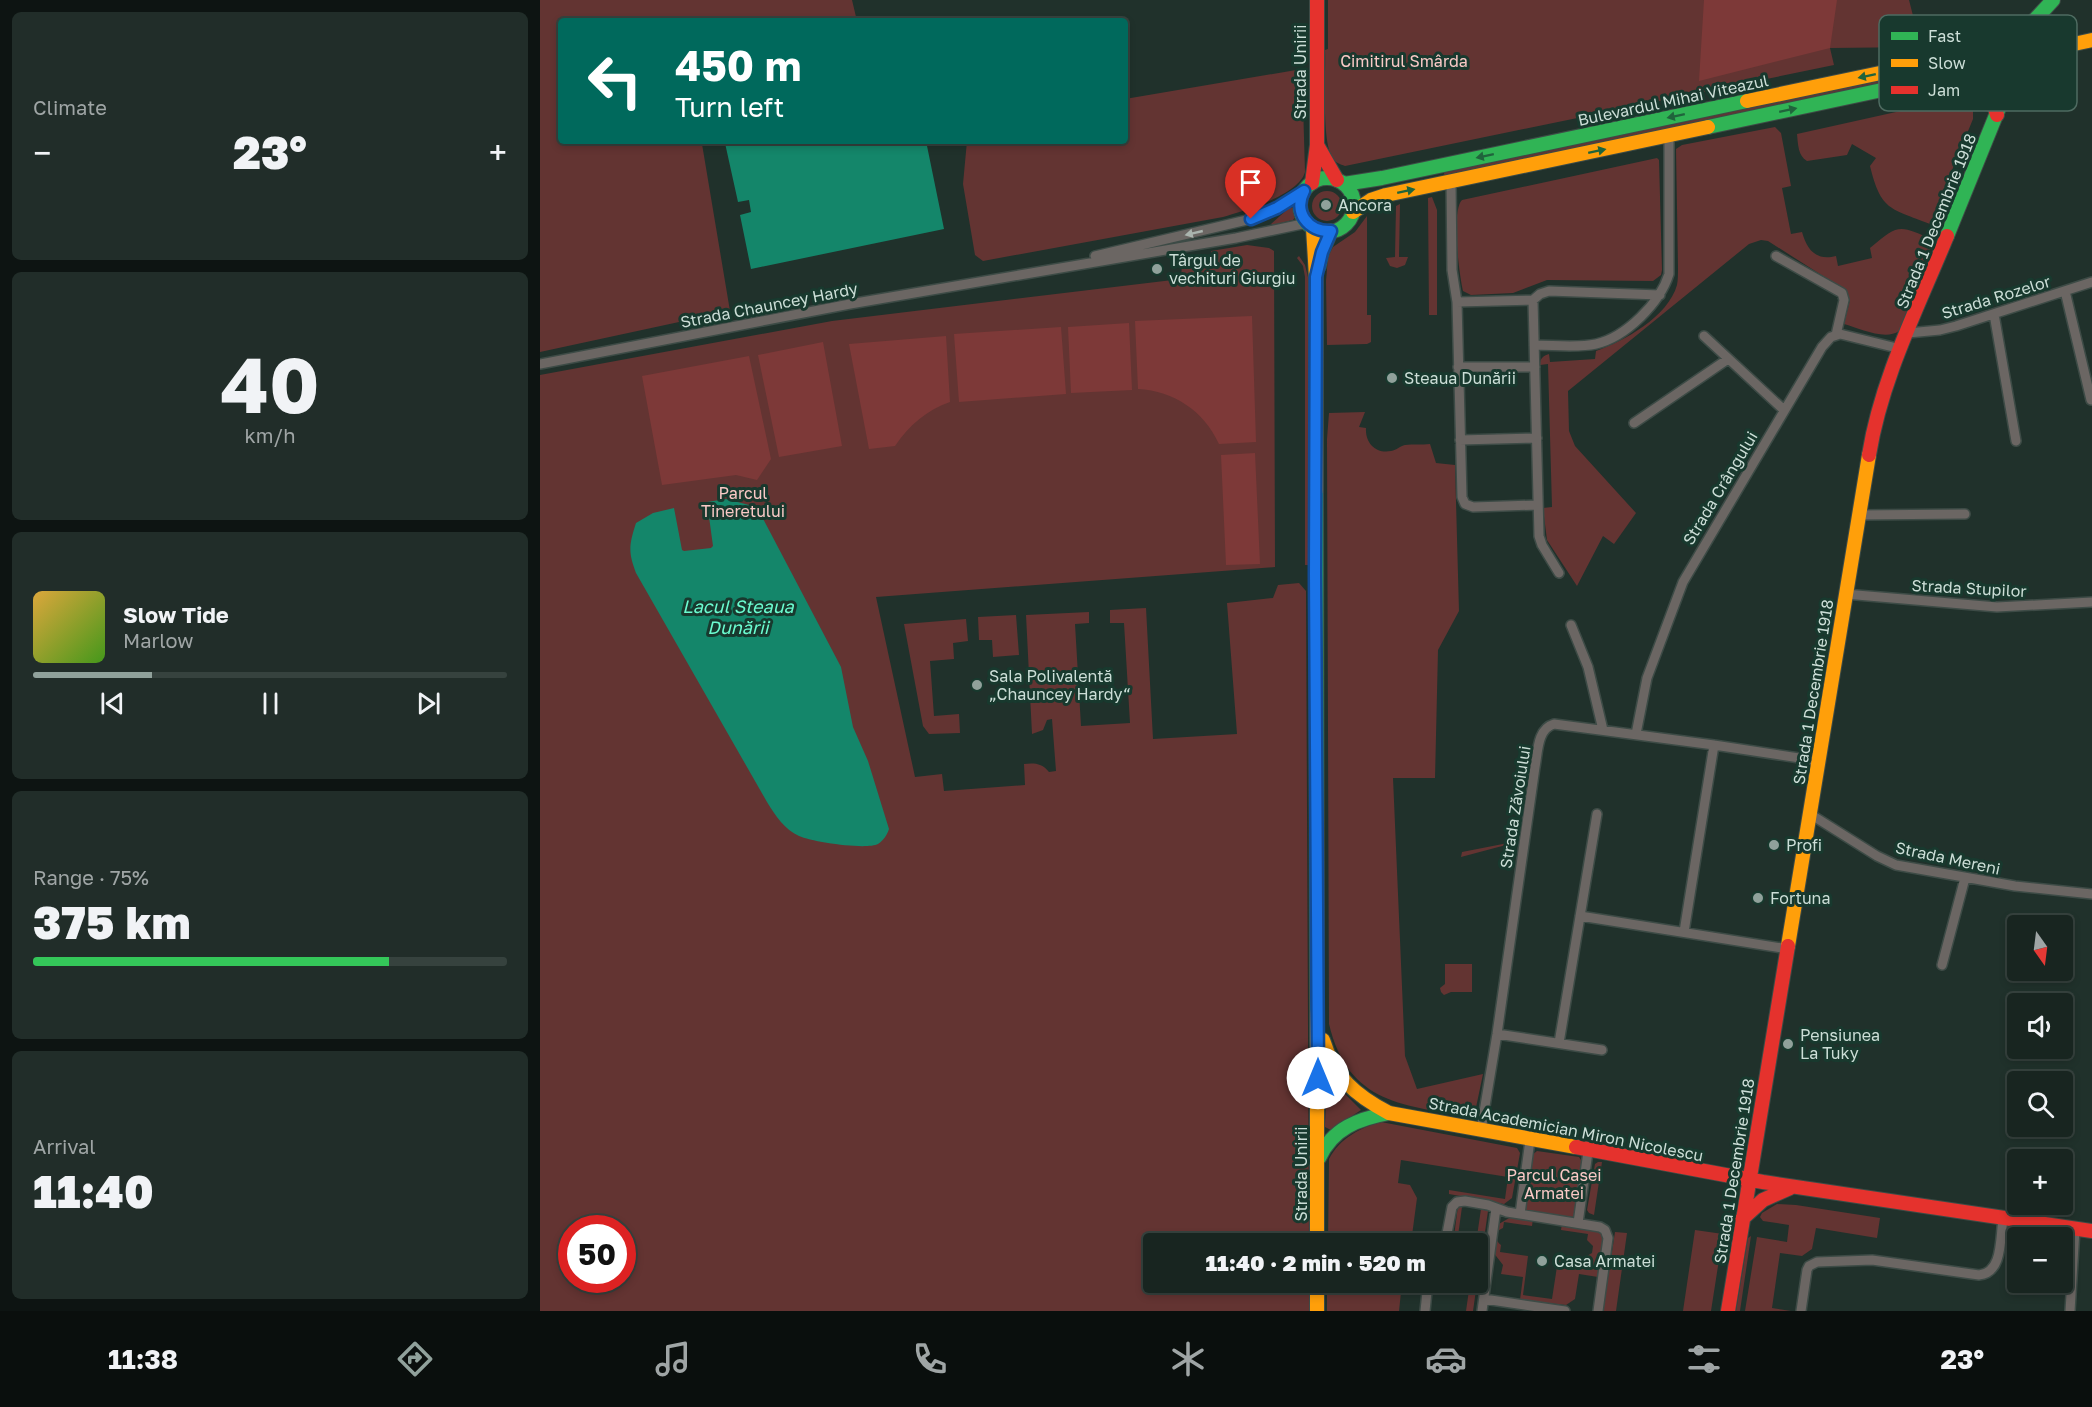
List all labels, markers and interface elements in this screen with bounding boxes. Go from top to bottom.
legend [1879,15,2077,111]
street label: Strada Unirii [1290,25,1310,119]
text: Fast [1928,26,1961,46]
text: 450 m [675,40,801,90]
icon: left [576,42,654,120]
park label: Cimitirul Smârda [1340,51,1468,71]
text: Slow [1928,53,1966,73]
street label: Bulevardul Mihai Viteazul [1576,70,1770,130]
one-way arrow [1857,71,1876,81]
text: Jam [1928,80,1960,100]
text: Turn left [675,91,784,123]
text: Climate [33,95,107,119]
one-way arrow [1778,105,1797,114]
one-way arrow [1666,112,1685,121]
text: 23° [233,125,307,179]
street label: Strada 1 Decembrie 1918 [1892,130,1980,312]
text: − [33,133,51,172]
text: + [489,133,507,172]
one-way arrow [1588,145,1606,155]
one-way arrow [1476,152,1494,162]
pin [1225,157,1276,219]
icon: arrive [1234,166,1267,199]
one-way arrow [1397,185,1415,195]
place label: Ancora [1338,195,1392,215]
marker: Ancora [1319,198,1333,212]
one-way arrow [1185,229,1204,239]
place label: Târgul de vechituri Giurgiu [1169,250,1296,288]
marker: Târgul de vechituri Giurgiu [1150,262,1164,276]
street label: Strada Rozelor [1939,271,2053,323]
street label: Strada Chauncey Hardy [679,278,859,332]
text: 40 [220,337,320,430]
place label: Steaua Dunării [1404,368,1516,388]
marker: Steaua Dunării [1385,371,1399,385]
text: km/h [245,423,295,447]
street label: Strada Crângului [1678,428,1762,548]
park label: Parcul Tineretului [701,483,785,521]
street label: Strada Stupilor [1911,575,2027,601]
water label: Lacul Steaua Dunării [682,595,795,638]
street label: Strada 1 Decembrie 1918 [1788,598,1838,786]
text: Slow Tide [123,601,229,628]
text: Marlow [123,628,194,652]
place label: Sala Polivalentă „Chauncey Hardy“ [989,666,1131,704]
marker: Sala Polivalentă „Chauncey Hardy“ [970,678,984,692]
icon: previous [96,687,129,720]
icon: pause [254,687,287,720]
icon: next [412,687,445,720]
street label: Strada Zăvoiului [1495,744,1535,870]
place label: Profi [1786,835,1822,855]
street label: Strada Mereni [1894,837,2002,879]
marker: Profi [1767,838,1781,852]
text: Range · 75% [33,865,149,889]
place label: Fortuna [1770,888,1830,908]
marker: Fortuna [1751,891,1765,905]
text: 375 km [33,895,191,949]
north arrow [2007,915,2073,981]
map controls [2007,915,2073,1293]
button: sound [2007,993,2073,1059]
place label: Pensiunea La Tuky [1800,1025,1880,1063]
marker: Pensiunea La Tuky [1781,1037,1795,1051]
position arrow [1286,1046,1350,1110]
button: search [2007,1071,2073,1137]
street label: Strada 1 Decembrie 1918 [1709,1077,1759,1265]
street label: Strada Academician Miron Nicolescu [1427,1093,1705,1165]
street label: Strada Unirii [1291,1127,1311,1221]
text: Arrival [33,1134,96,1158]
button: + [2007,1149,2073,1215]
text: 11:40 [33,1164,154,1218]
park label: Parcul Casei Armatei [1507,1165,1601,1203]
speed limit sign: 50 [558,1215,636,1293]
button: − [2007,1227,2073,1293]
text: 11:40 · 2 min · 520 m [1205,1249,1426,1276]
place label: Casa Armatei [1554,1251,1655,1271]
marker: Casa Armatei [1535,1254,1549,1268]
icon: directions [394,1338,436,1380]
icon: music [652,1338,694,1380]
icon: phone [909,1338,951,1380]
icon: climate [1167,1338,1209,1380]
icon: car [1425,1338,1467,1380]
icon: filters [1683,1338,1725,1380]
text: 11:38 [108,1343,178,1375]
text: 23° [1941,1343,1984,1375]

